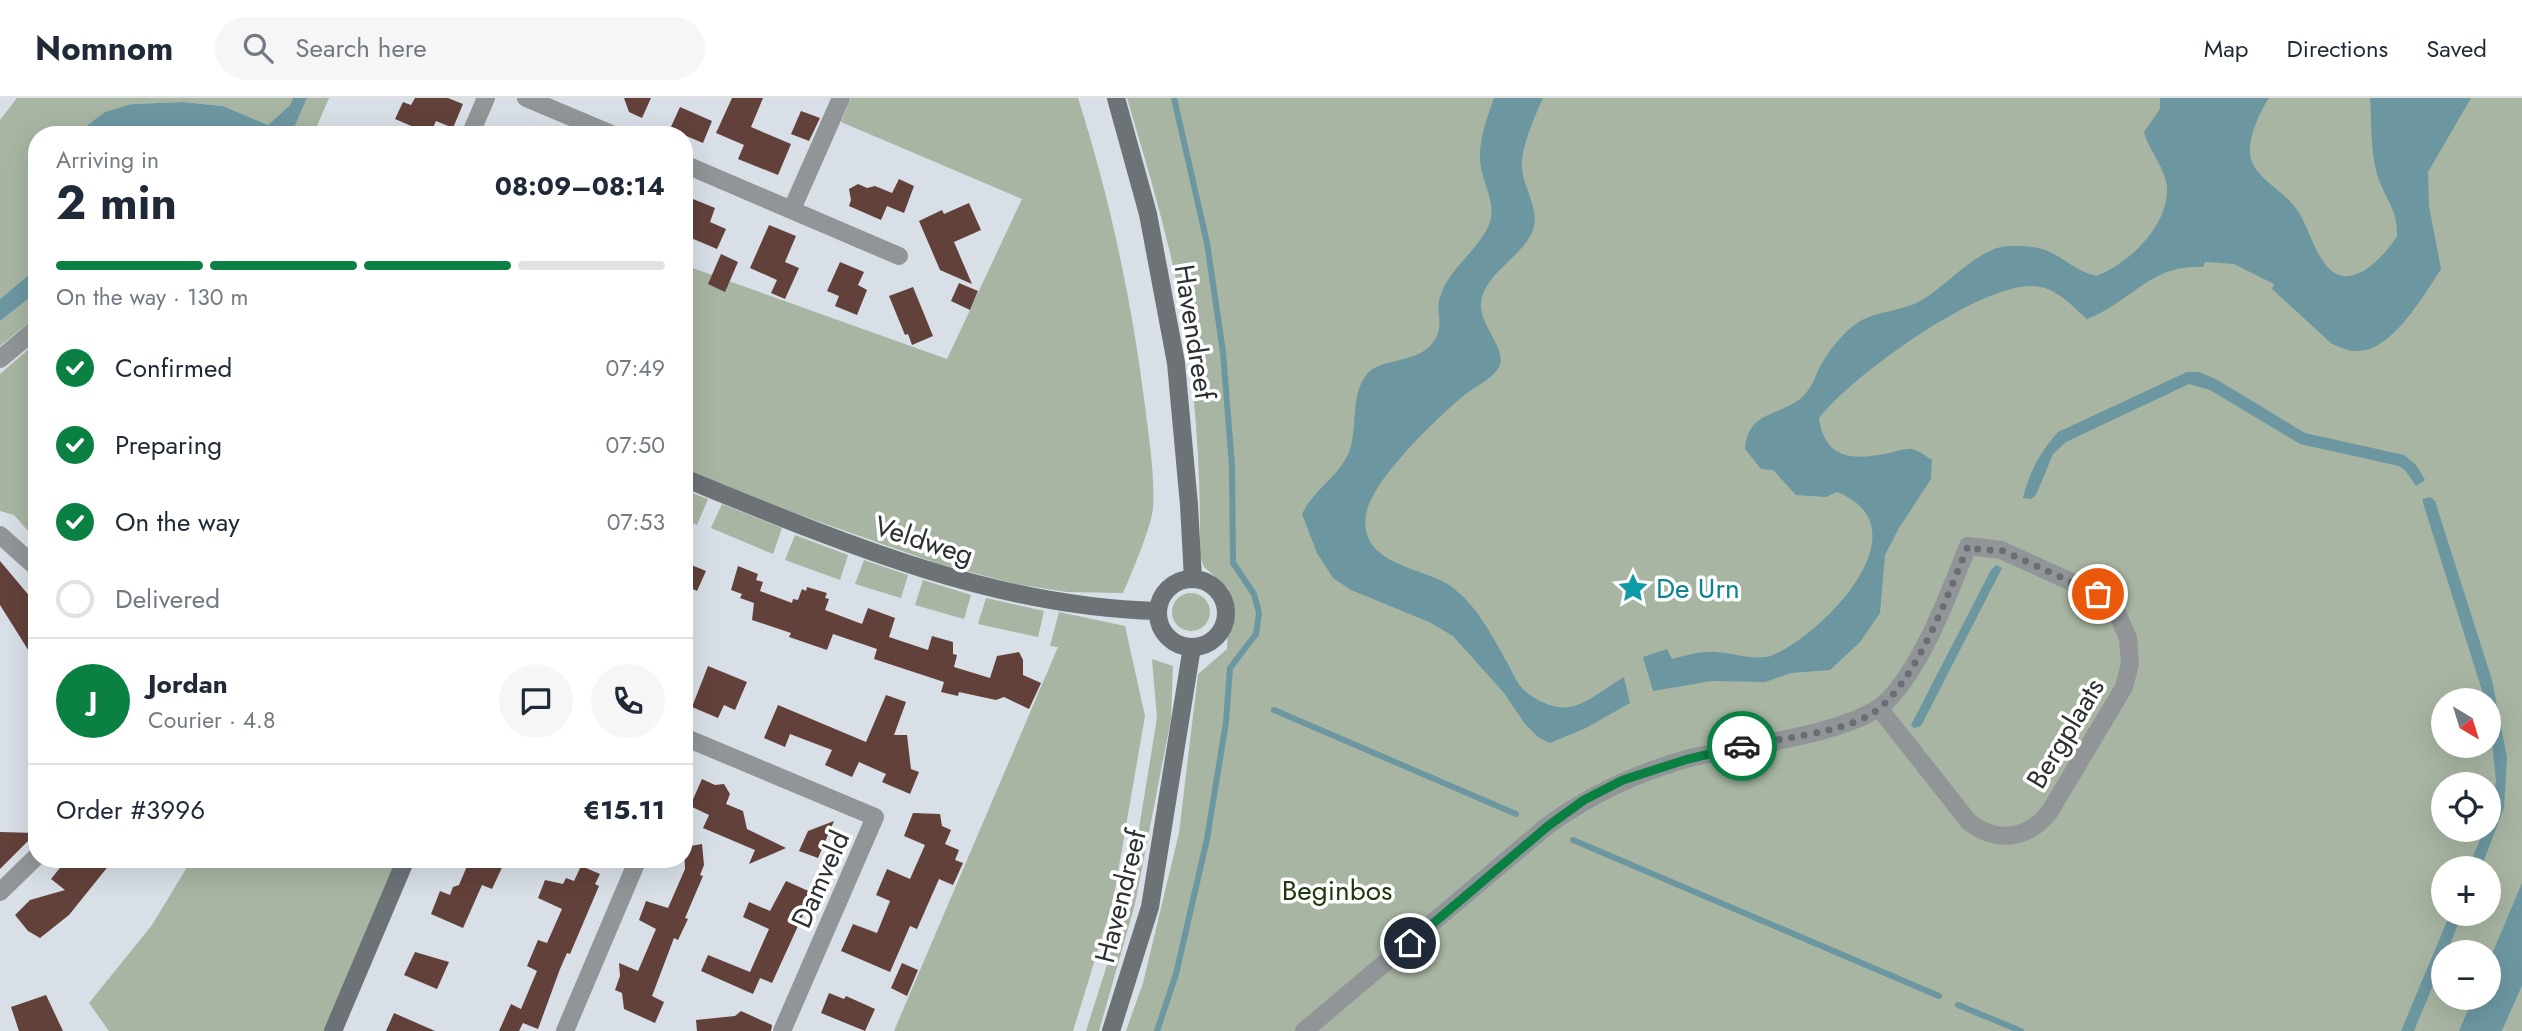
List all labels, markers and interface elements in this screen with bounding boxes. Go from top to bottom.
search box [215,17,705,80]
text: Nomnom [35,25,173,72]
icon: search [239,29,277,67]
text: Search here [295,29,427,67]
text: Map [2204,31,2249,66]
text: Directions [2287,31,2388,66]
text: Saved [2426,31,2487,66]
text: Arriving in [56,143,159,177]
text: 08:09–08:14 [495,167,665,205]
text: 2 min [56,170,177,236]
street label: Havendreef [1164,262,1226,404]
text: On the way · 130 m [56,280,248,314]
icon: check [56,349,94,387]
text: Confirmed [115,349,232,387]
text: 07:49 [606,351,665,385]
icon: check [56,426,94,464]
text: Preparing [115,426,222,464]
text: 07:50 [605,428,665,462]
icon: check [56,503,94,541]
text: On the way [115,503,240,541]
text: 07:53 [607,505,665,539]
street label: Veldweg [869,505,979,576]
pin [2068,564,2128,624]
place label: De Urn [1656,568,1740,609]
place icon: De Urn [1616,571,1650,605]
icon: bag [2079,575,2117,613]
text: Delivered [115,580,220,618]
button: chat [499,664,573,738]
button: phone [591,664,665,738]
text: Jordan [148,665,228,703]
street label: Bergplaats [2016,670,2115,796]
text: J [89,682,97,720]
north arrow [2431,688,2501,758]
map controls [2431,688,2501,1010]
text: Courier · 4.8 [148,703,276,737]
courier [1707,711,1777,781]
icon: car [1723,727,1761,765]
button: locate [2431,772,2501,842]
text: Order #3996 [56,791,205,829]
text: €15.11 [583,791,665,829]
street label: Damveld [781,824,860,935]
street label: Havendreef [1084,824,1157,967]
button: + [2431,856,2501,926]
park label: Beginbos [1282,870,1392,911]
pin [1380,913,1440,973]
icon: home [1391,924,1429,962]
button: − [2431,940,2501,1010]

